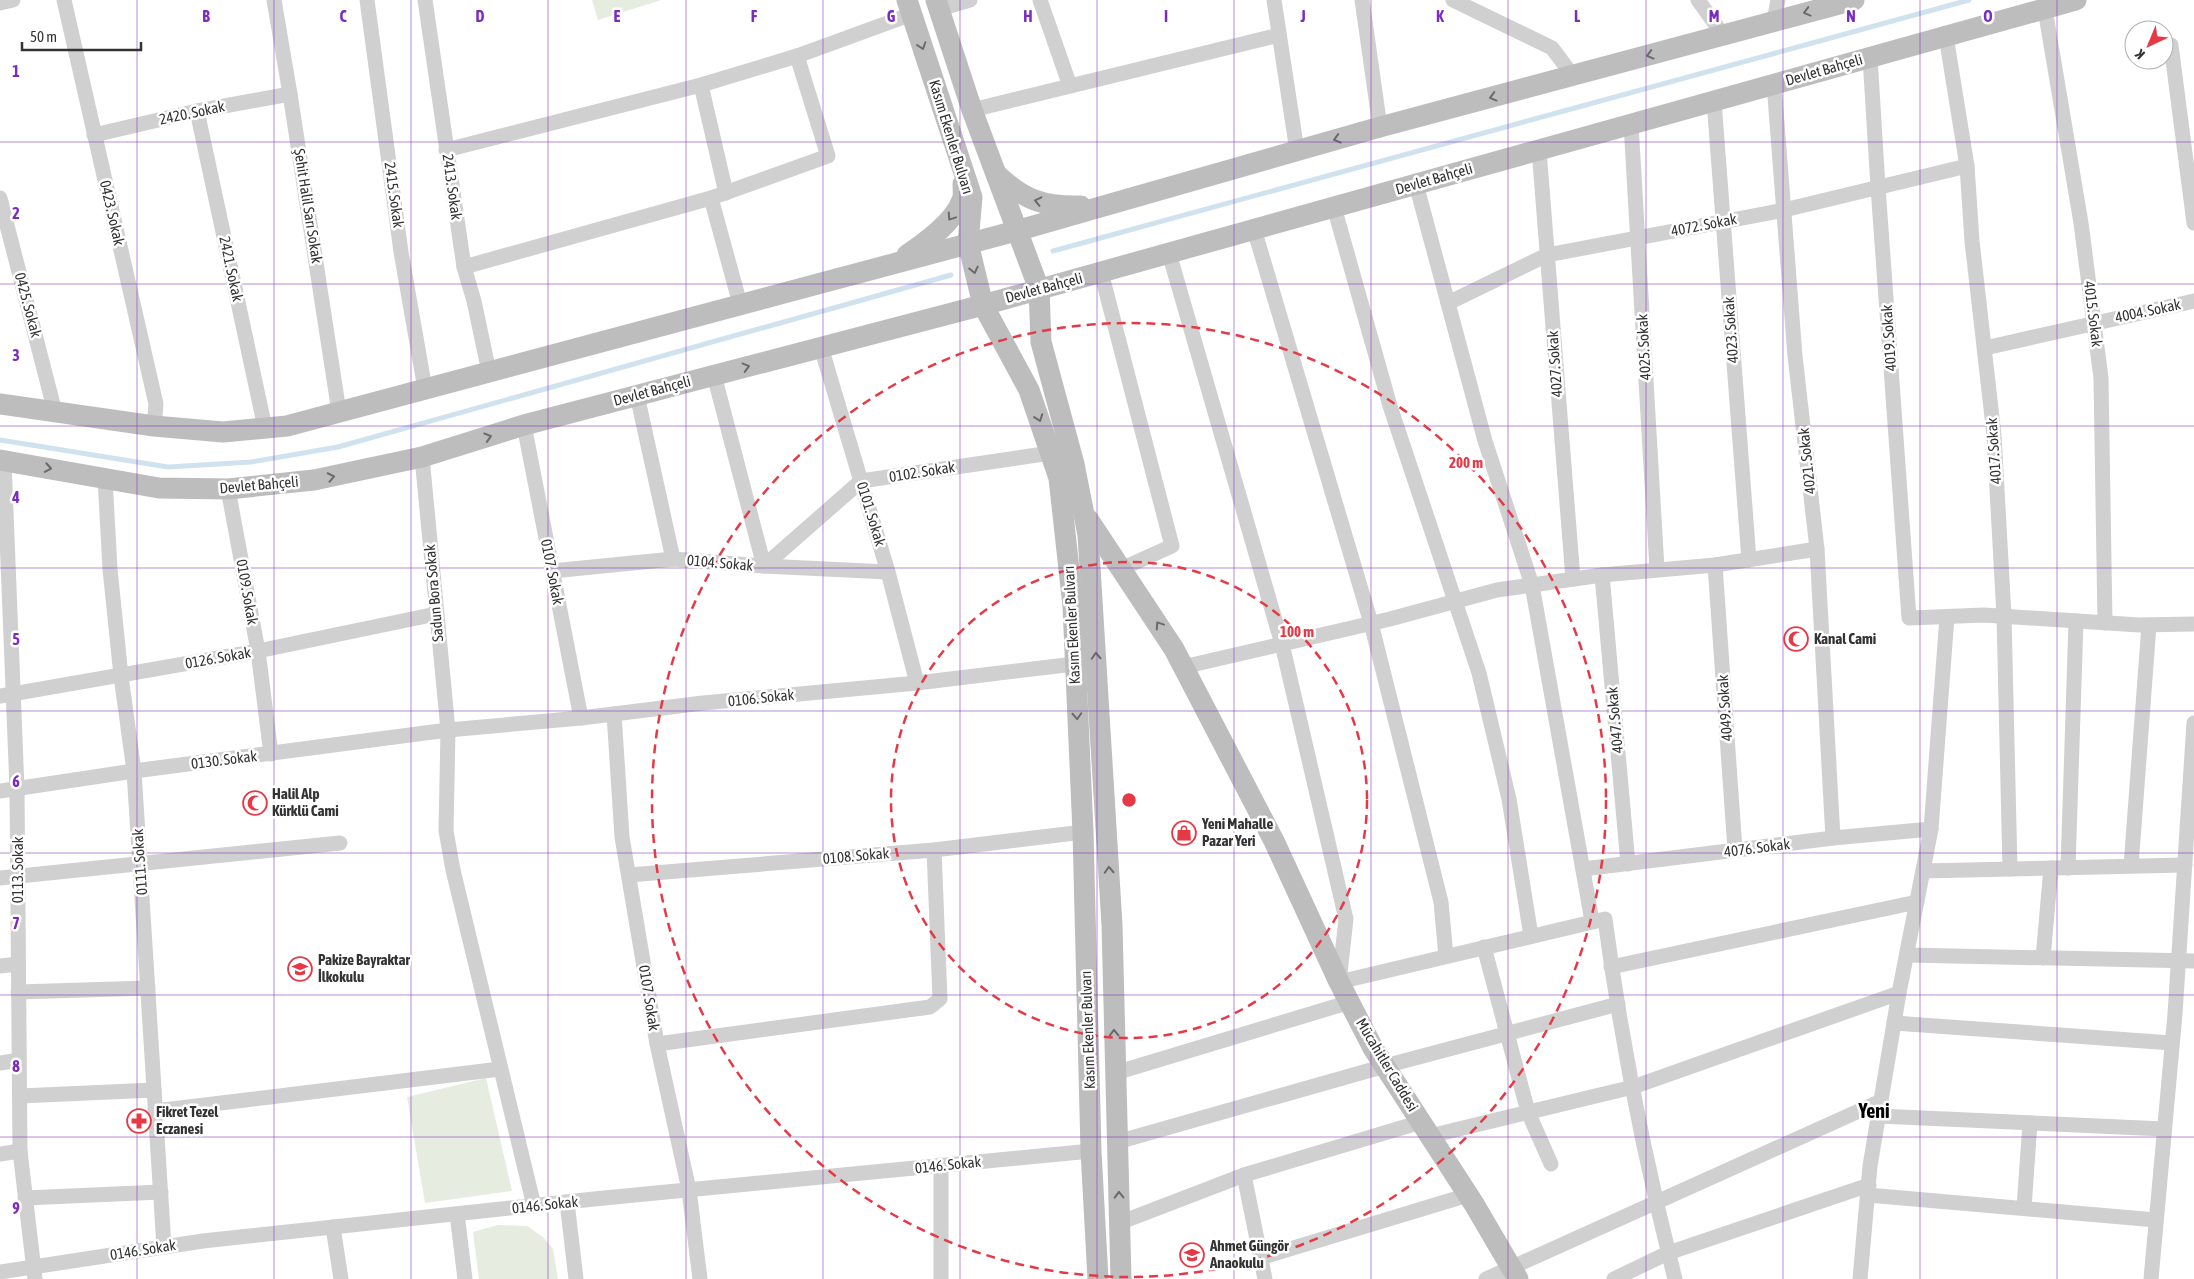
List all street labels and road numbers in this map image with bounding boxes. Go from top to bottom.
street label: Devlet Bahçeli [1783,50,1864,89]
street label: Kasım Ekenler Bulvarı [926,78,977,196]
street label: 2420. Sokak [158,97,227,128]
street label: Şehit Halil Sarı Sokak [291,147,326,265]
street label: 2413. Sokak [439,153,466,221]
street label: Devlet Bahçeli [1393,159,1474,198]
street label: 2415. Sokak [381,161,408,229]
street label: 0423. Sokak [97,179,128,248]
street label: 4072. Sokak [1670,210,1739,239]
street label: 2421. Sokak [216,235,247,304]
street label: Devlet Bahçeli [1003,269,1084,306]
street label: 0425. Sokak [12,271,45,340]
street label: 4015. Sokak [2081,280,2106,348]
street label: 4004. Sokak [2114,295,2183,326]
street label: 4023. Sokak [1720,296,1741,364]
street label: 4019. Sokak [1878,304,1899,372]
street label: 4025. Sokak [1633,313,1654,381]
street label: 4027. Sokak [1544,330,1565,398]
street label: Devlet Bahçeli [611,372,692,409]
street label: 4017. Sokak [1983,417,2004,485]
street label: 4021. Sokak [1795,427,1818,495]
street label: 0102. Sokak [888,458,956,485]
street label: Devlet Bahçeli [219,473,299,496]
street label: 0101. Sokak [854,480,889,548]
street label: 0107. Sokak [538,538,567,607]
street label: Sadun Bora Sokak [421,543,446,643]
street label: 0104. Sokak [686,551,754,574]
street label: 0109. Sokak [233,558,262,627]
street label: Kasım Ekenler Bulvarı [1060,565,1083,685]
street label: 0126. Sokak [184,643,253,672]
street label: 4049. Sokak [1714,674,1735,742]
street label: 0106. Sokak [727,686,795,709]
street label: 4047. Sokak [1603,686,1626,754]
street label: 0130. Sokak [190,747,258,772]
street label: 0111. Sokak [129,828,150,896]
street label: 4076. Sokak [1723,835,1791,860]
street label: 0113. Sokak [9,836,26,903]
street label: 0108. Sokak [822,844,890,867]
street label: 0107. Sokak [636,964,663,1032]
street label: Kasım Ekenler Bulvarı [1077,970,1098,1090]
street label: Mücahitler Caddesi [1353,1015,1422,1114]
street label: 0146. Sokak [914,1153,982,1176]
street label: 0146. Sokak [511,1193,579,1216]
street label: 0146. Sokak [109,1236,177,1263]

